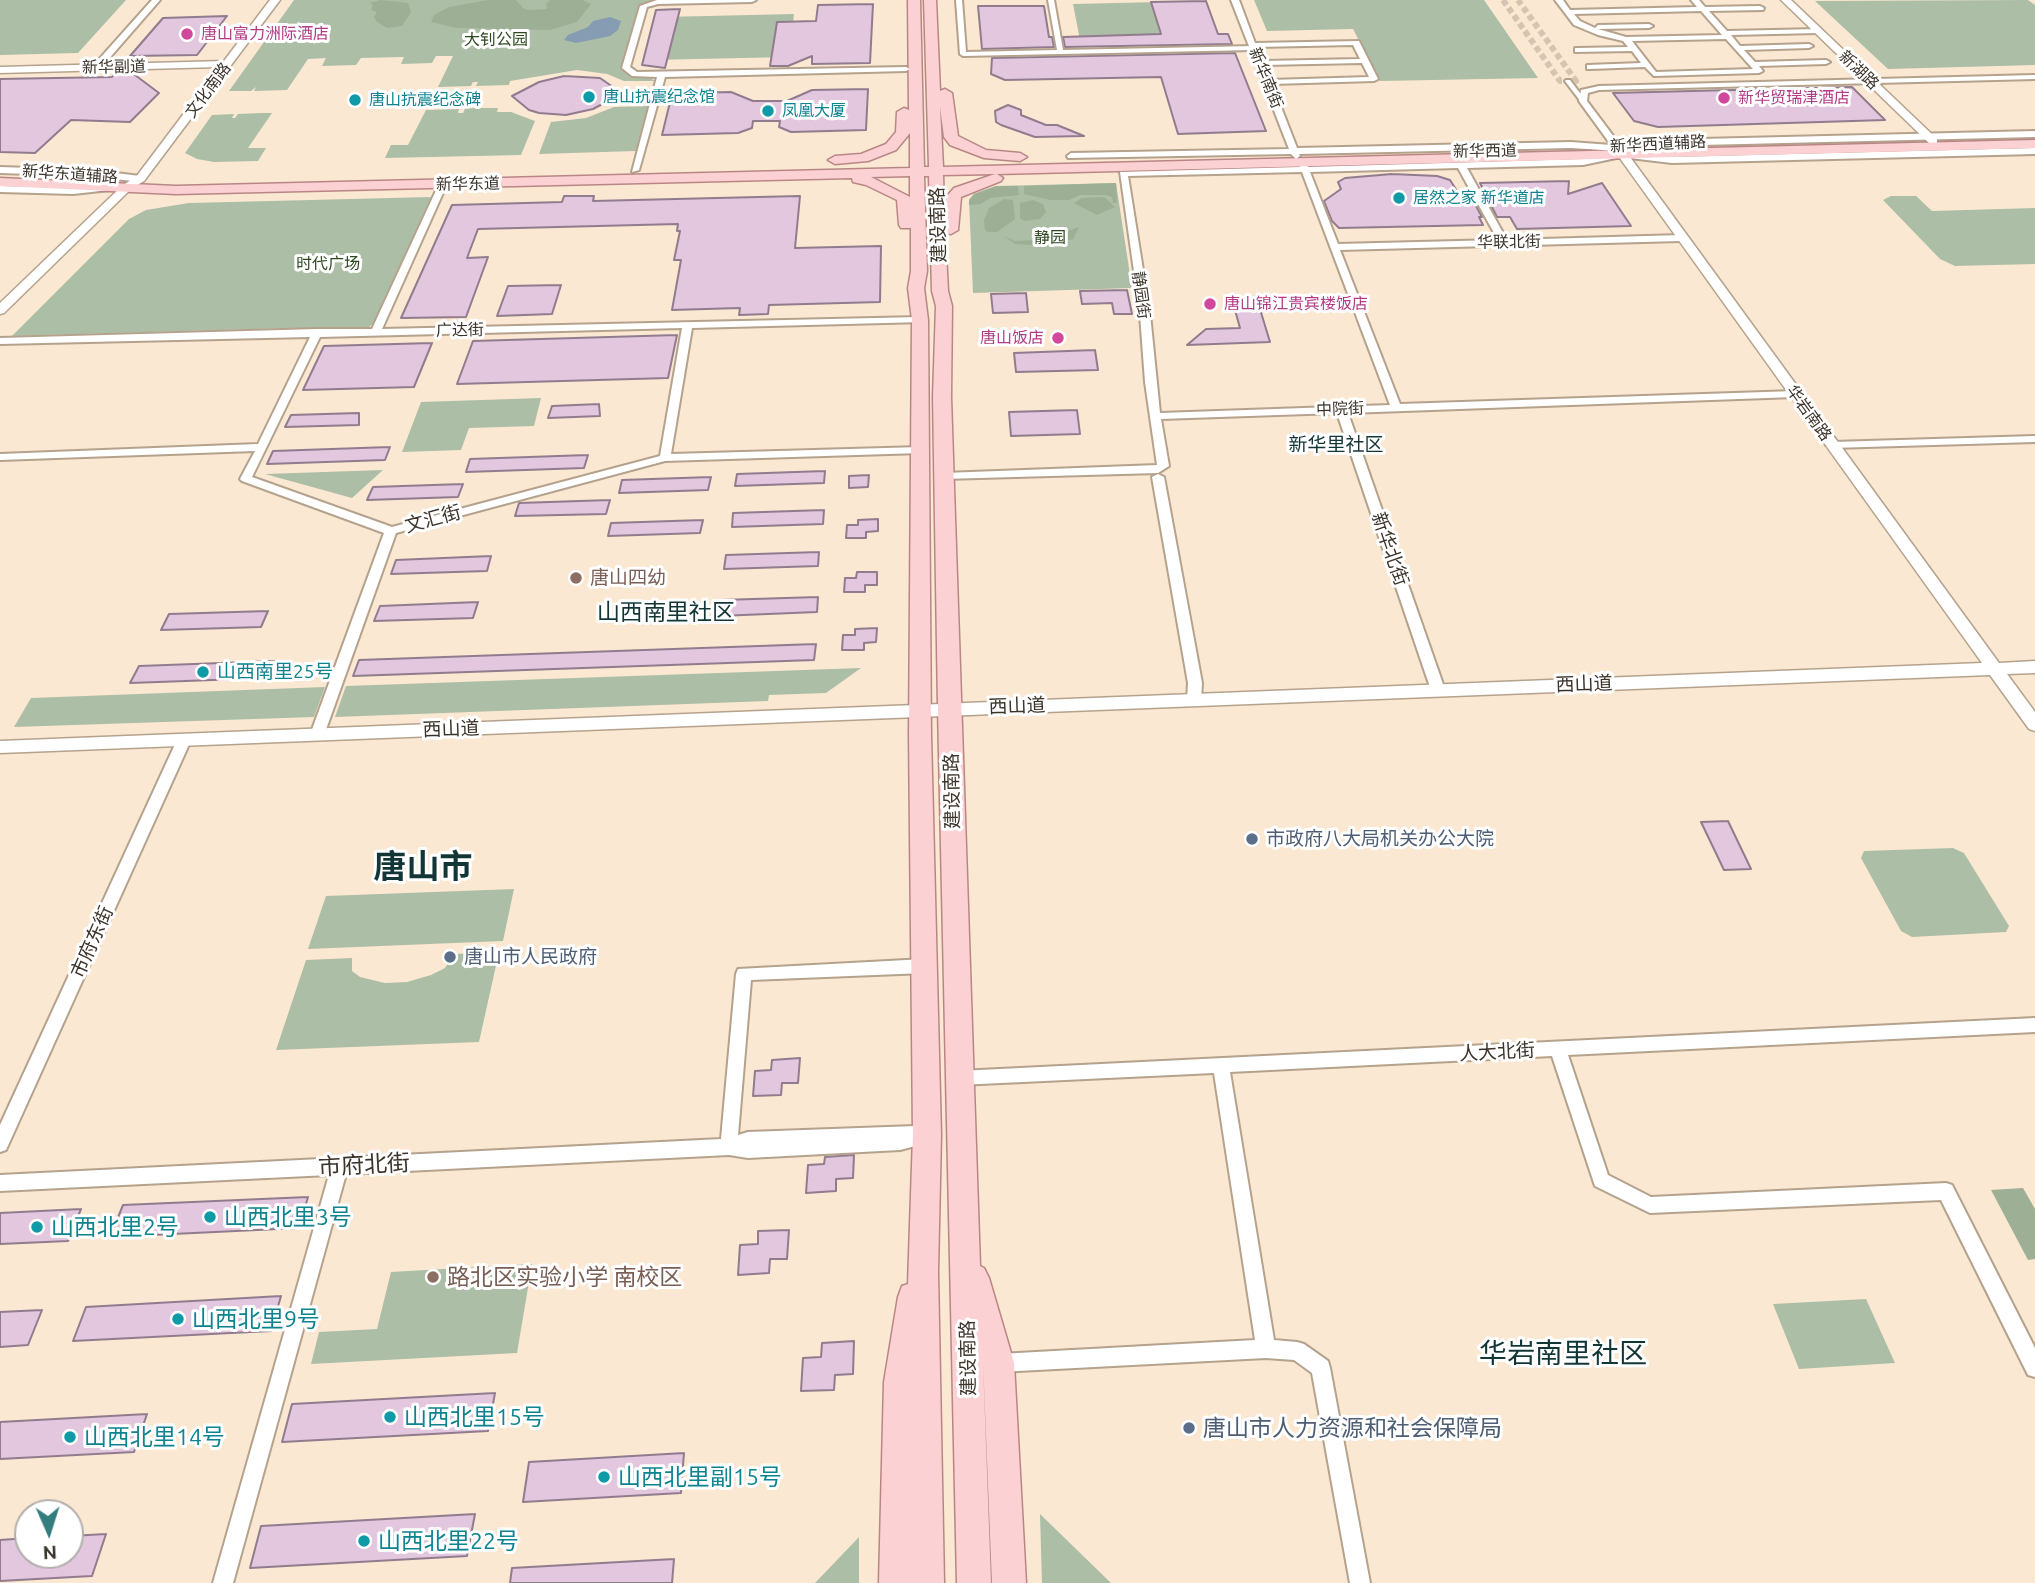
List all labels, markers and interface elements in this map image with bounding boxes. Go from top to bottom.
place label: 唐山富力洲际酒店 [201,24,329,44]
marker: 唐山富力洲际酒店 [179,26,195,42]
park label: 大钊公园 [464,30,528,50]
street label: 新华南街 [1245,45,1287,111]
street label: 新湖路 [1835,46,1883,94]
street label: 新华副道 [82,57,146,77]
street label: 文化南路 [181,59,235,121]
place label: 唐山抗震纪念馆 [603,87,715,107]
place label: 新华贸瑞津酒店 [1738,88,1850,108]
marker: 唐山抗震纪念馆 [581,89,597,105]
place label: 唐山抗震纪念碑 [369,90,481,110]
marker: 新华贸瑞津酒店 [1716,90,1732,106]
marker: 唐山抗震纪念碑 [347,92,363,108]
place label: 凤凰大厦 [782,101,846,121]
marker: 凤凰大厦 [760,103,776,119]
street label: 新华西道辅路 [1610,132,1706,156]
street label: 新华西道 [1453,141,1517,161]
street label: 新华东道辅路 [21,161,119,187]
street label: 新华东道 [436,174,500,194]
street label: 建设南路 [925,187,951,263]
place label: 居然之家 新华道店 [1413,188,1545,208]
marker: 居然之家 新华道店 [1391,190,1407,206]
park label: 静园 [1034,228,1066,248]
street label: 华联北街 [1477,232,1541,252]
park label: 时代广场 [296,254,360,274]
street label: 静园街 [1128,270,1154,320]
place label: 唐山锦江贵宾楼饭店 [1224,294,1368,314]
marker: 唐山锦江贵宾楼饭店 [1202,296,1218,312]
street label: 广达街 [436,320,484,340]
place label: 唐山饭店 [980,328,1044,348]
marker: 唐山饭店 [1050,330,1066,346]
street label: 华岩南路 [1782,381,1836,445]
street label: 中院街 [1316,399,1364,419]
district label: 新华里社区 [1289,434,1383,456]
street label: 文汇街 [403,501,463,537]
street label: 新华北街 [1367,509,1413,589]
place label: 唐山四幼 [590,567,666,589]
marker: 唐山四幼 [568,570,584,586]
district label: 山西南里社区 [597,598,735,626]
place label: 山西南里25号 [217,661,333,683]
marker: 山西南里25号 [195,664,211,680]
street label: 西山道 [1555,672,1613,696]
street label: 西山道 [988,694,1046,718]
street label: 西山道 [422,717,480,741]
street label: 建设南路 [940,753,964,829]
place label: 市政府八大局机关办公大院 [1266,828,1494,850]
marker: 市政府八大局机关办公大院 [1244,831,1260,847]
district label: 唐山市 [374,847,472,887]
street label: 市府东街 [66,903,118,981]
place label: 唐山市人民政府 [464,946,597,968]
marker: 唐山市人民政府 [442,949,458,965]
street label: 人大北街 [1458,1039,1536,1065]
street label: 市府北街 [317,1149,411,1181]
place label: 山西北里3号 [224,1203,352,1231]
marker: 山西北里3号 [202,1209,218,1225]
place label: 山西北里2号 [51,1213,179,1241]
marker: 山西北里2号 [29,1219,45,1235]
place label: 路北区实验小学 南校区 [447,1263,682,1291]
marker: 路北区实验小学 南校区 [425,1269,441,1285]
place label: 山西北里9号 [192,1305,320,1333]
marker: 山西北里9号 [170,1311,186,1327]
street label: 建设南路 [956,1320,980,1396]
district label: 华岩南里社区 [1479,1337,1647,1371]
place label: 山西北里15号 [404,1403,545,1431]
marker: 山西北里15号 [382,1409,398,1425]
place label: 唐山市人力资源和社会保障局 [1203,1414,1502,1442]
marker: 唐山市人力资源和社会保障局 [1181,1420,1197,1436]
place label: 山西北里14号 [84,1423,225,1451]
marker: 山西北里14号 [62,1429,78,1445]
place label: 山西北里副15号 [618,1463,782,1491]
marker: 山西北里副15号 [596,1469,612,1485]
north arrow [14,1499,84,1569]
place label: 山西北里22号 [378,1527,519,1555]
marker: 山西北里22号 [356,1533,372,1549]
text: N [42,1542,58,1564]

